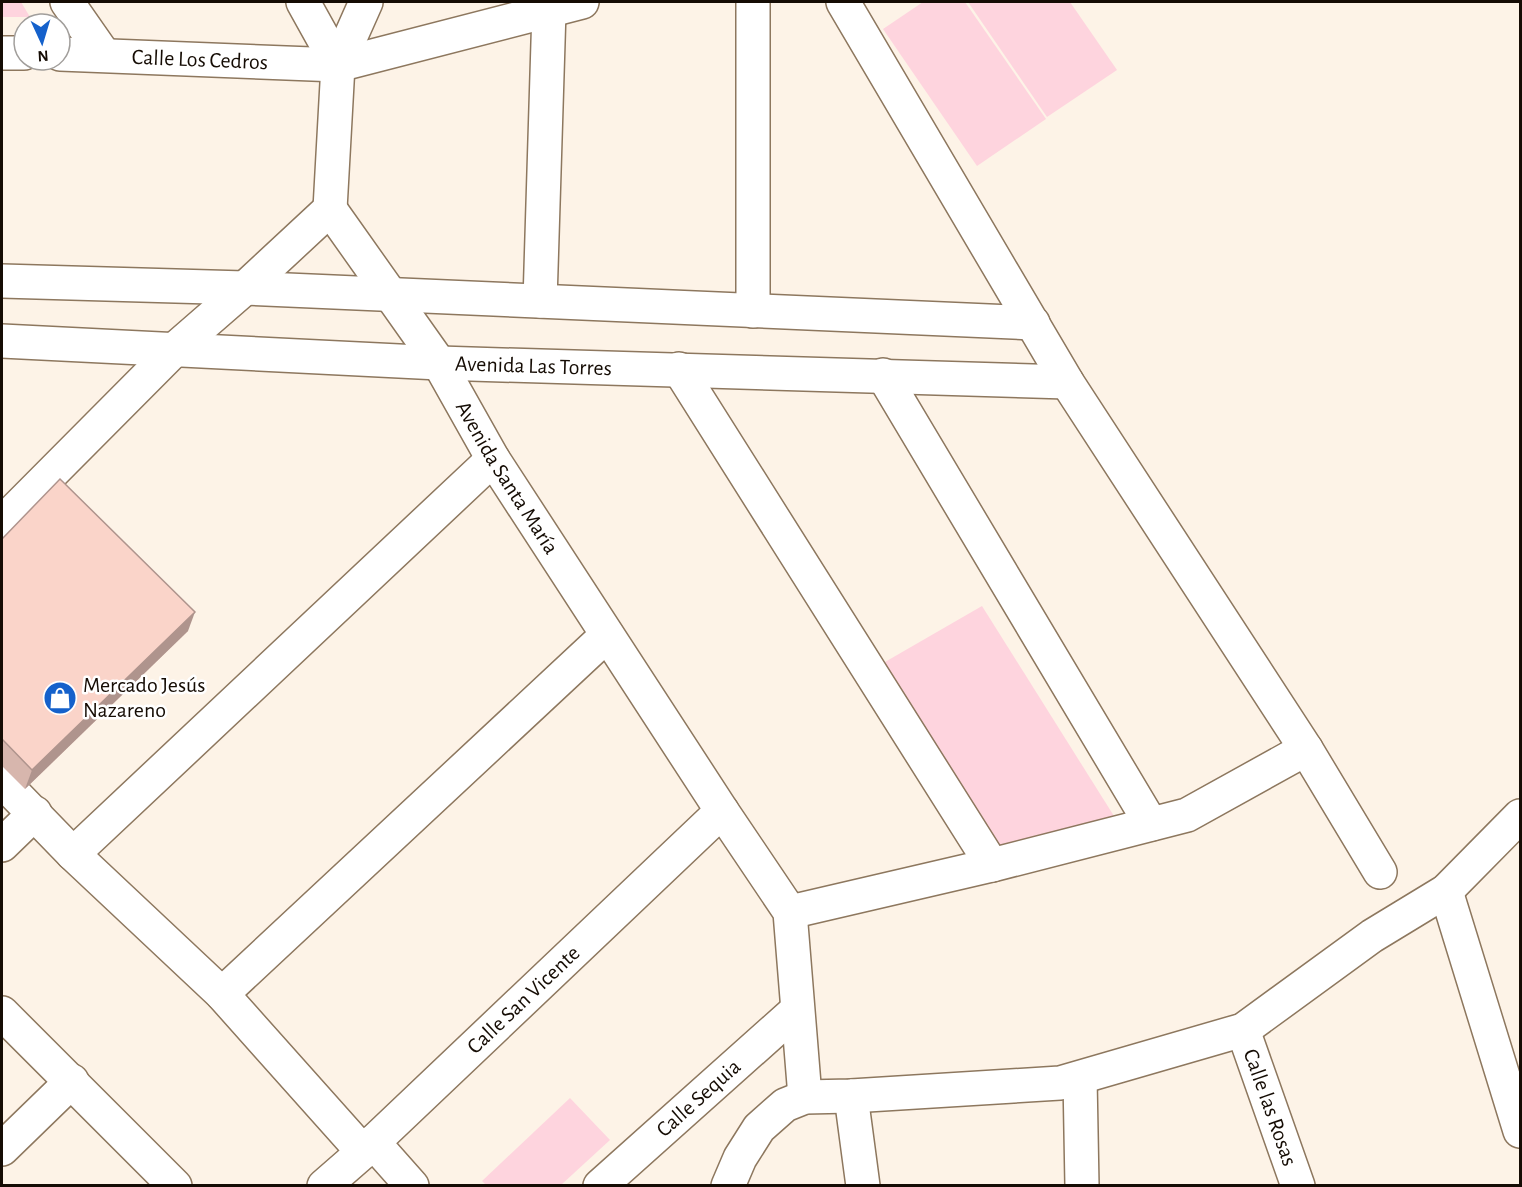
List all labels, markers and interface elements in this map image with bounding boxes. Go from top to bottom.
north arrow [12,12,72,72]
street label: Calle Los Cedros [131,46,268,73]
text: N [37,48,49,64]
street label: Avenida Las Torres [455,352,612,379]
street label: Avenida Santa María [452,397,563,558]
place label: Mercado Jesús Nazareno [83,674,205,721]
shop icon: Mercado Jesús Nazareno [42,680,78,716]
street label: Calle San Vicente [463,941,584,1058]
street label: Calle las Rosas [1240,1046,1301,1169]
street label: Calle Sequia [652,1055,745,1141]

